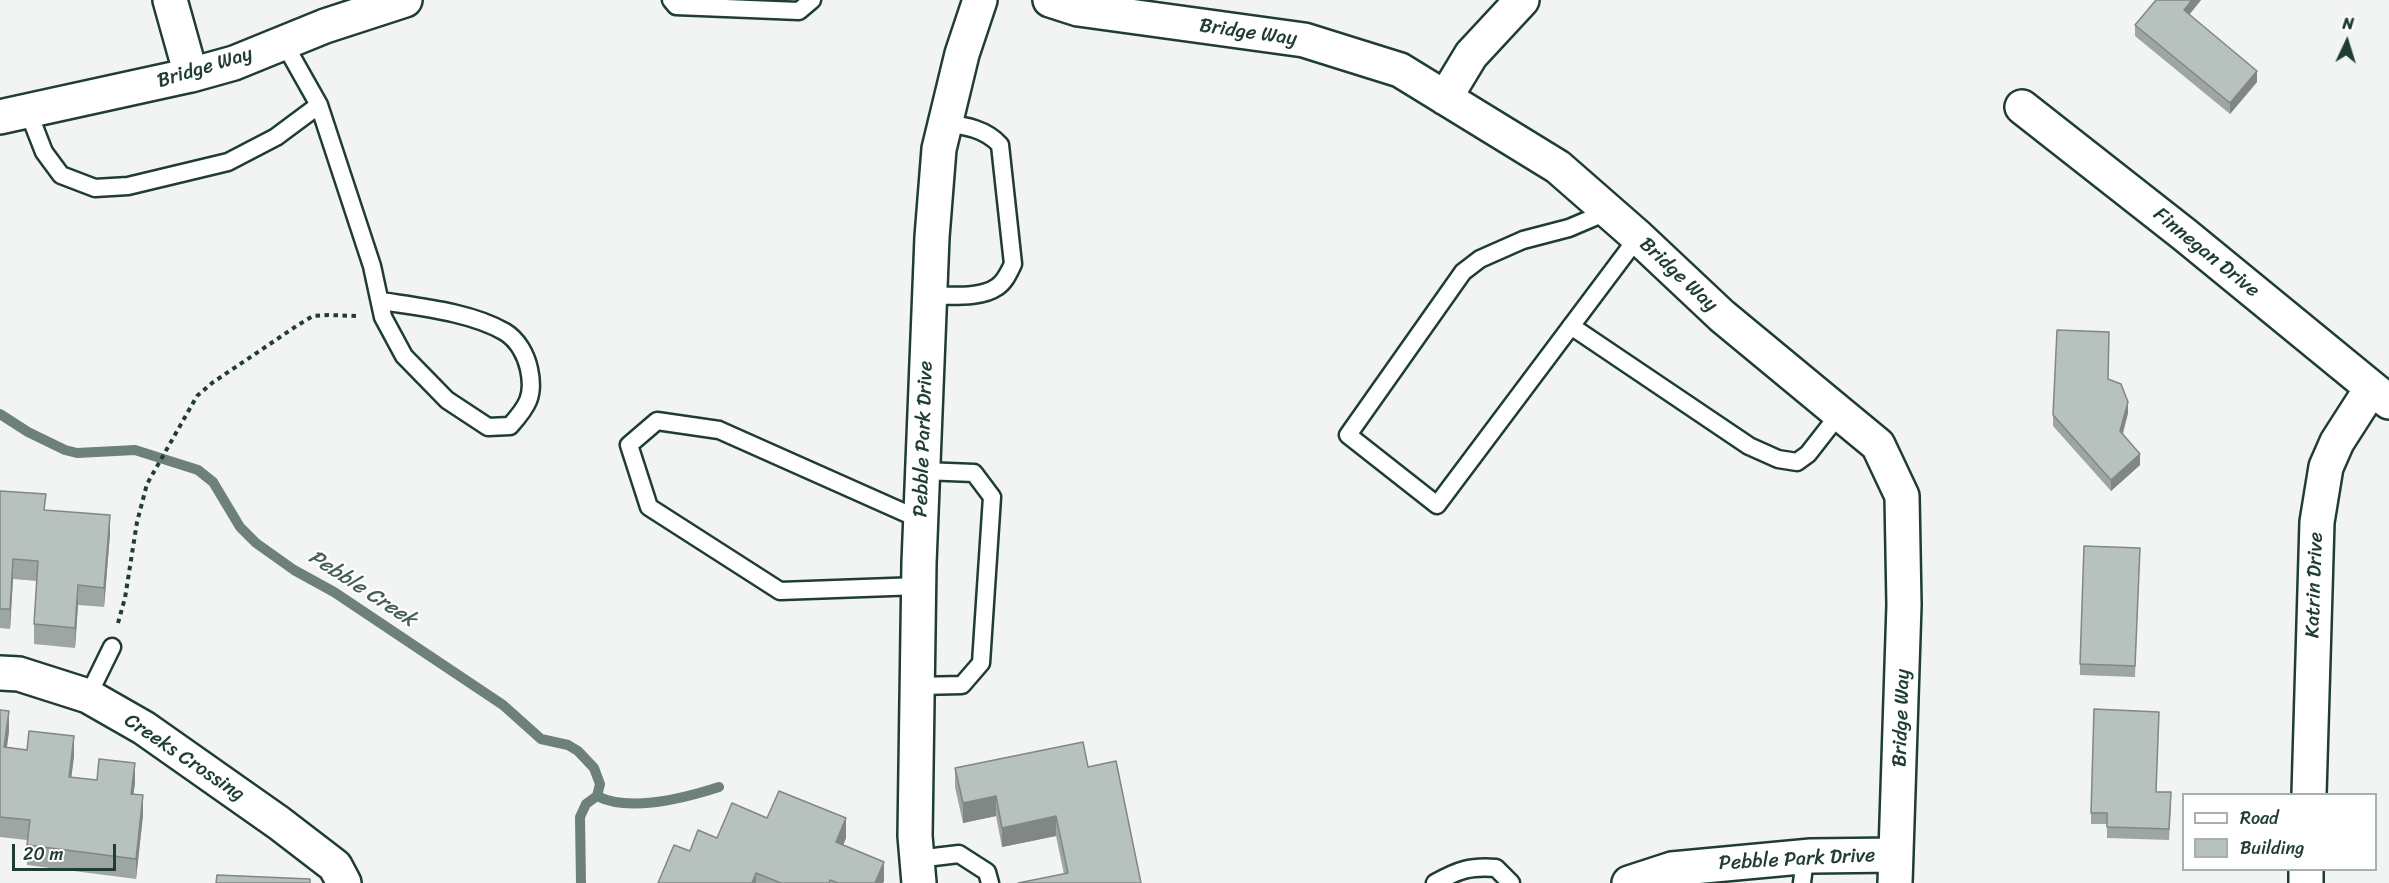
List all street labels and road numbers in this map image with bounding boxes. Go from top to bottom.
street label: Bridge Way [1198,14,1298,52]
street label: Bridge Way [154,42,256,94]
street label: Finnegan Drive [2148,203,2264,303]
street label: Bridge Way [1634,233,1722,317]
street label: Pebble Park Drive [909,360,939,518]
street label: Katrin Drive [2301,532,2329,638]
street label: Bridge Way [1888,668,1916,768]
street label: Creeks Crossing [119,709,249,807]
street label: Pebble Park Drive [1718,844,1876,876]

